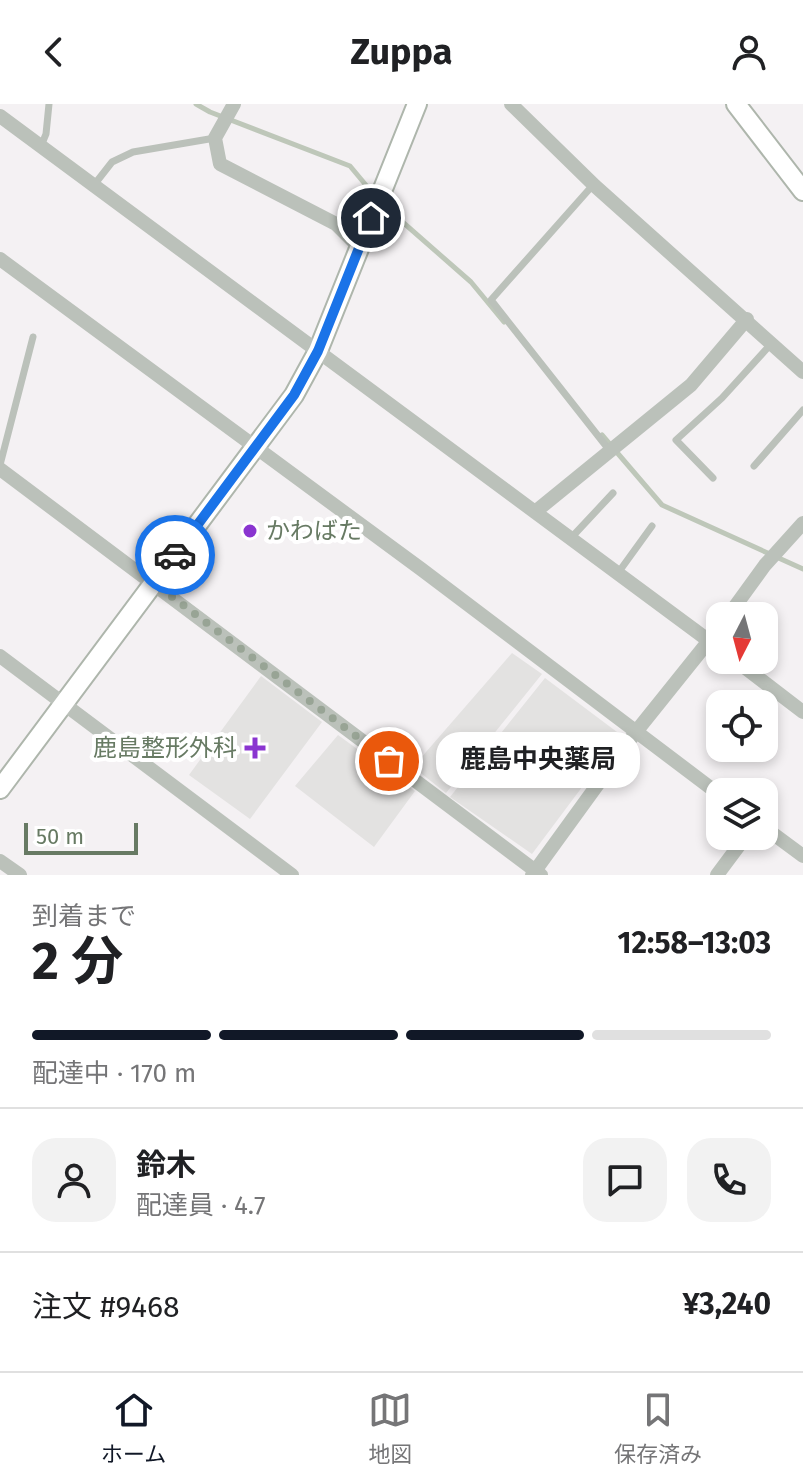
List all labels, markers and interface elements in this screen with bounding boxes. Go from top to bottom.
icon: back [32,30,76,74]
text: Zuppa [351,30,452,74]
icon: person [727,30,771,74]
pin [337,184,405,252]
icon: home [349,196,393,240]
courier [135,515,215,595]
place label: かわばた [266,517,362,545]
marker: かわばた [241,522,259,540]
icon: car [153,533,197,577]
north arrow [706,602,778,674]
map controls [706,602,778,850]
button: locate [706,690,778,762]
pin [355,727,423,795]
callout: 鹿島中央薬局 [437,733,641,789]
place label: 鹿島整形外科 [93,734,237,762]
marker: 鹿島整形外科 [244,737,266,759]
icon: bag [367,739,411,783]
text: 鹿島中央薬局 [460,744,616,775]
button: layers [706,778,778,850]
scale bar [24,819,138,855]
text: 50 m [36,823,84,850]
text: 到着まで [32,901,136,932]
text: 12:58–13:03 [618,925,771,961]
text: 2 分 [32,930,123,993]
text: 配達中 · 170 m [32,1058,196,1089]
button: person [32,1138,116,1222]
button: chat [583,1138,667,1222]
button: phone [687,1138,771,1222]
text: 鈴木 [136,1147,196,1183]
text: 配達員 · 4.7 [136,1190,266,1221]
text: ¥3,240 [682,1286,771,1322]
text: 注文 #9468 [32,1289,179,1325]
tab: ホーム [101,1388,166,1468]
tab: 地図 [368,1388,412,1468]
tab: 保存済み [614,1388,702,1468]

